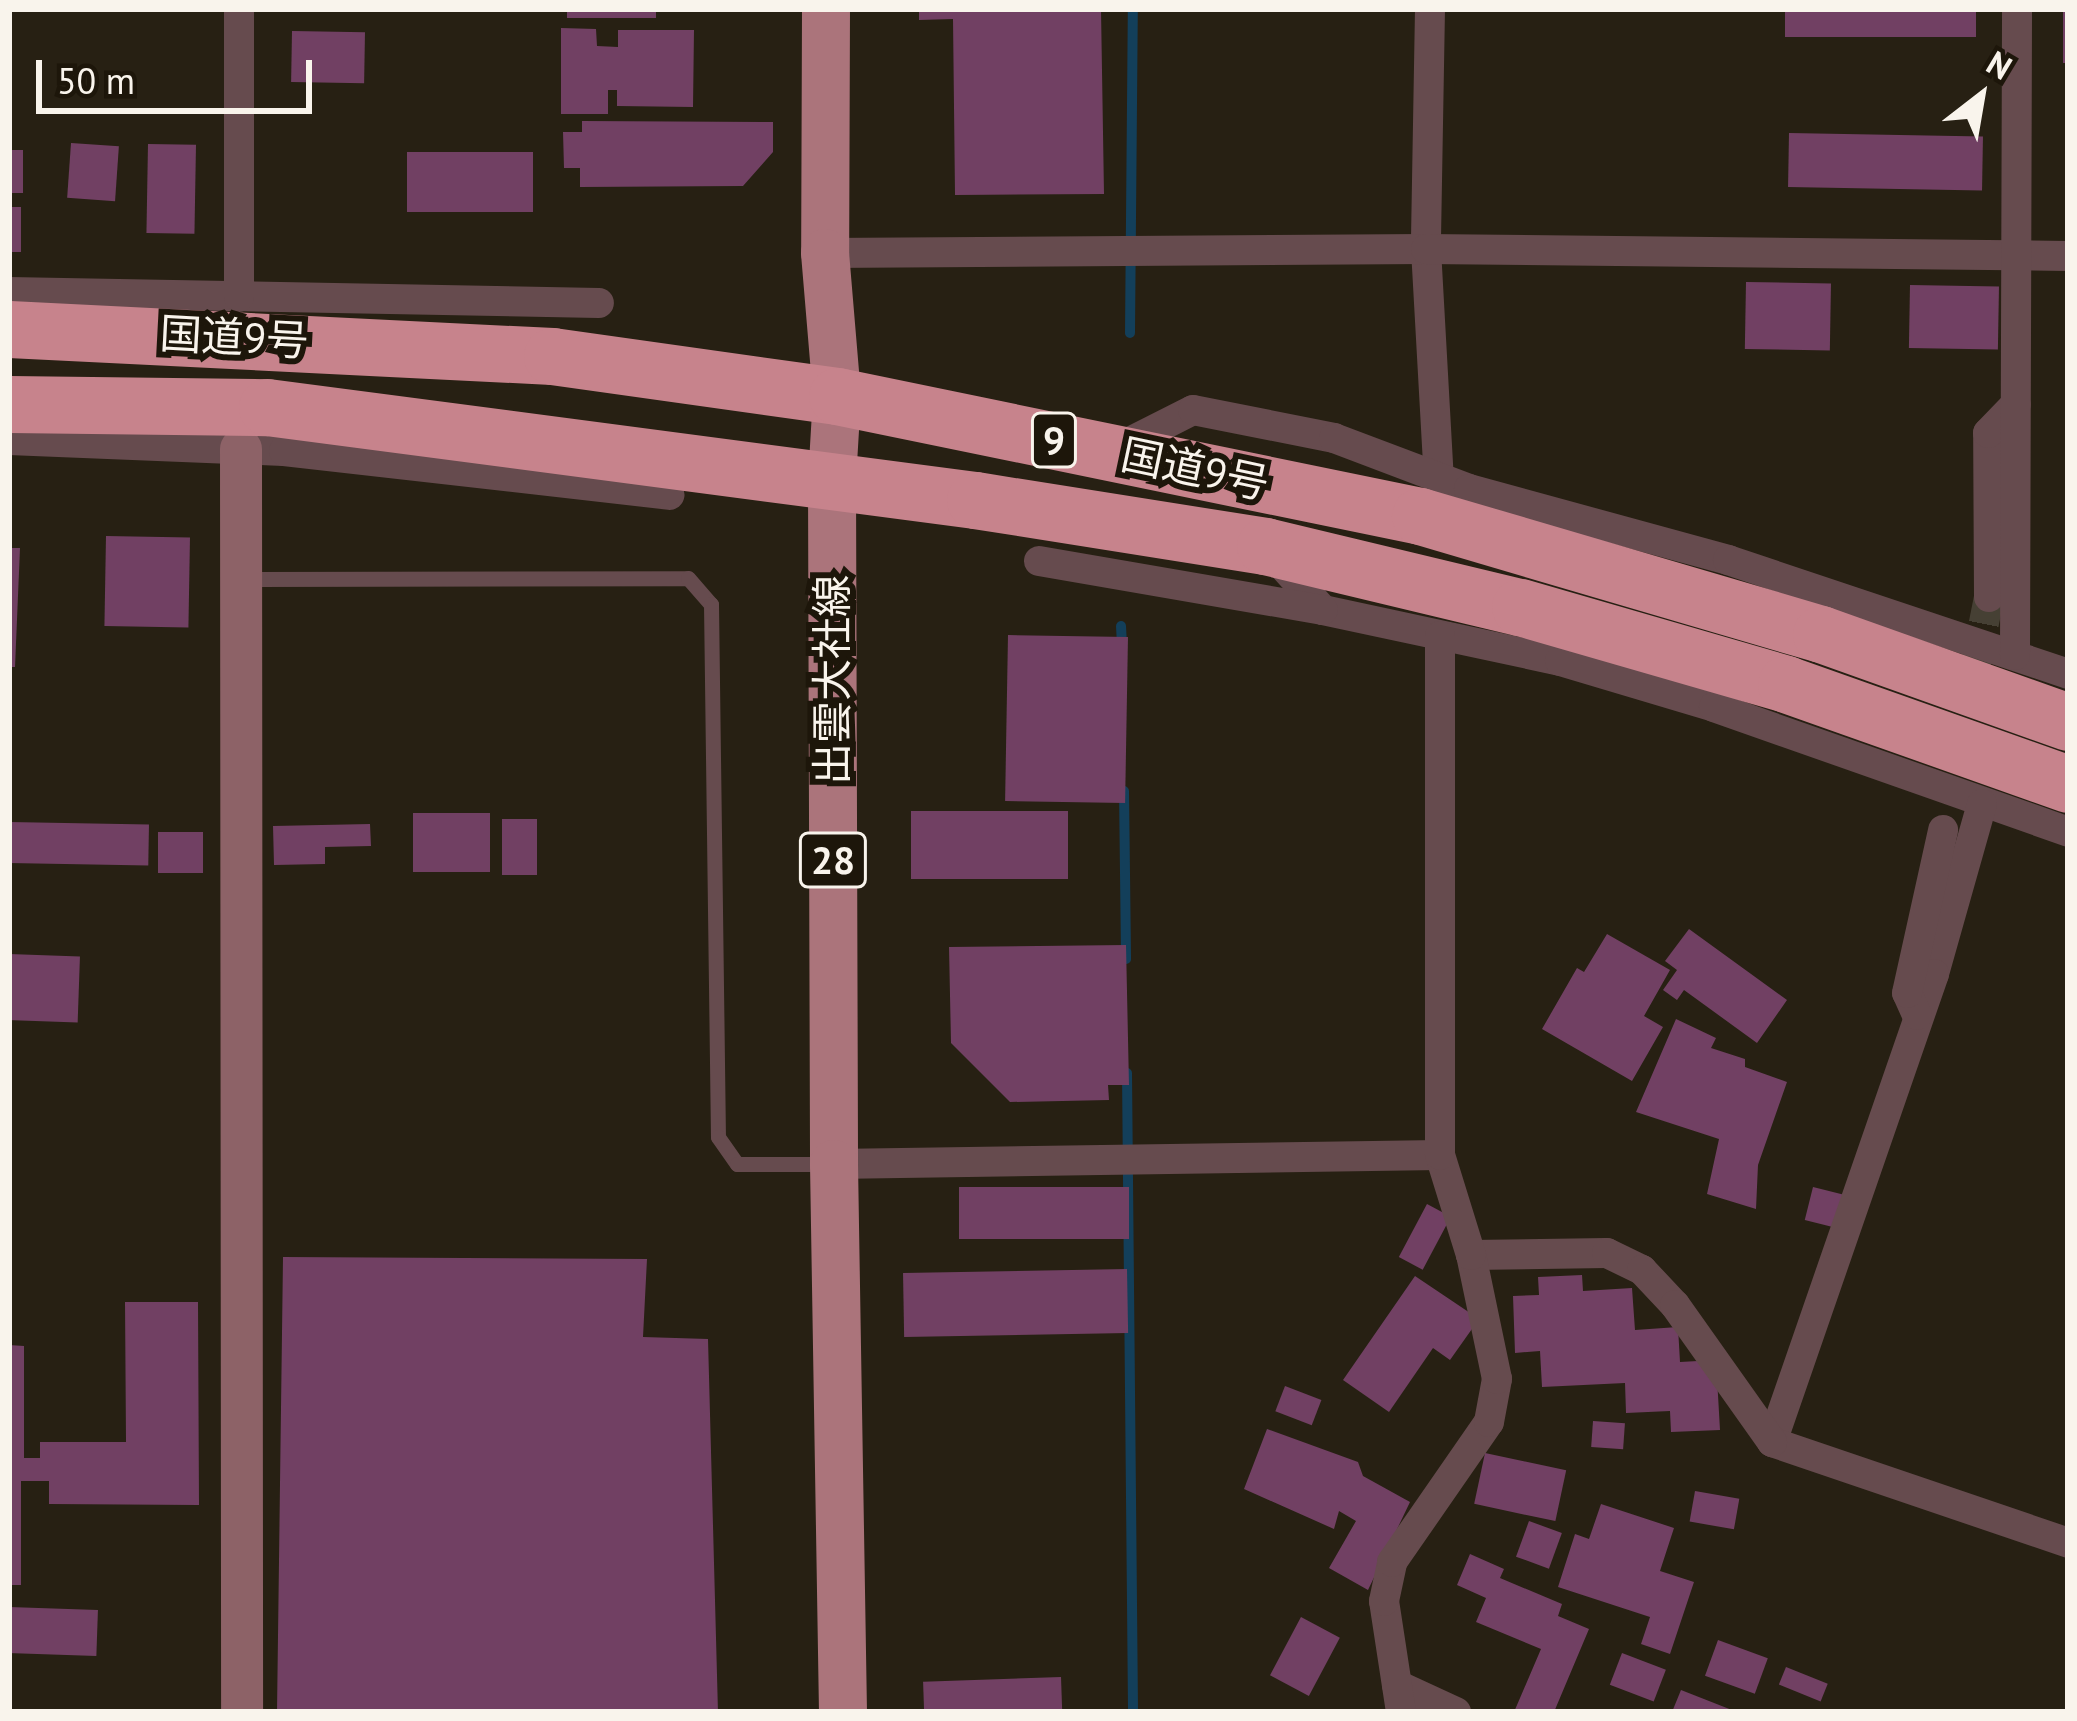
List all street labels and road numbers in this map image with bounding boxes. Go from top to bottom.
street label: 国道9号 [158,308,310,366]
road number: 9 [1030,407,1078,473]
street label: 国道9号 [1117,429,1273,509]
street label: 出雲大社線 [807,575,857,785]
road number: 28 [797,827,869,893]

